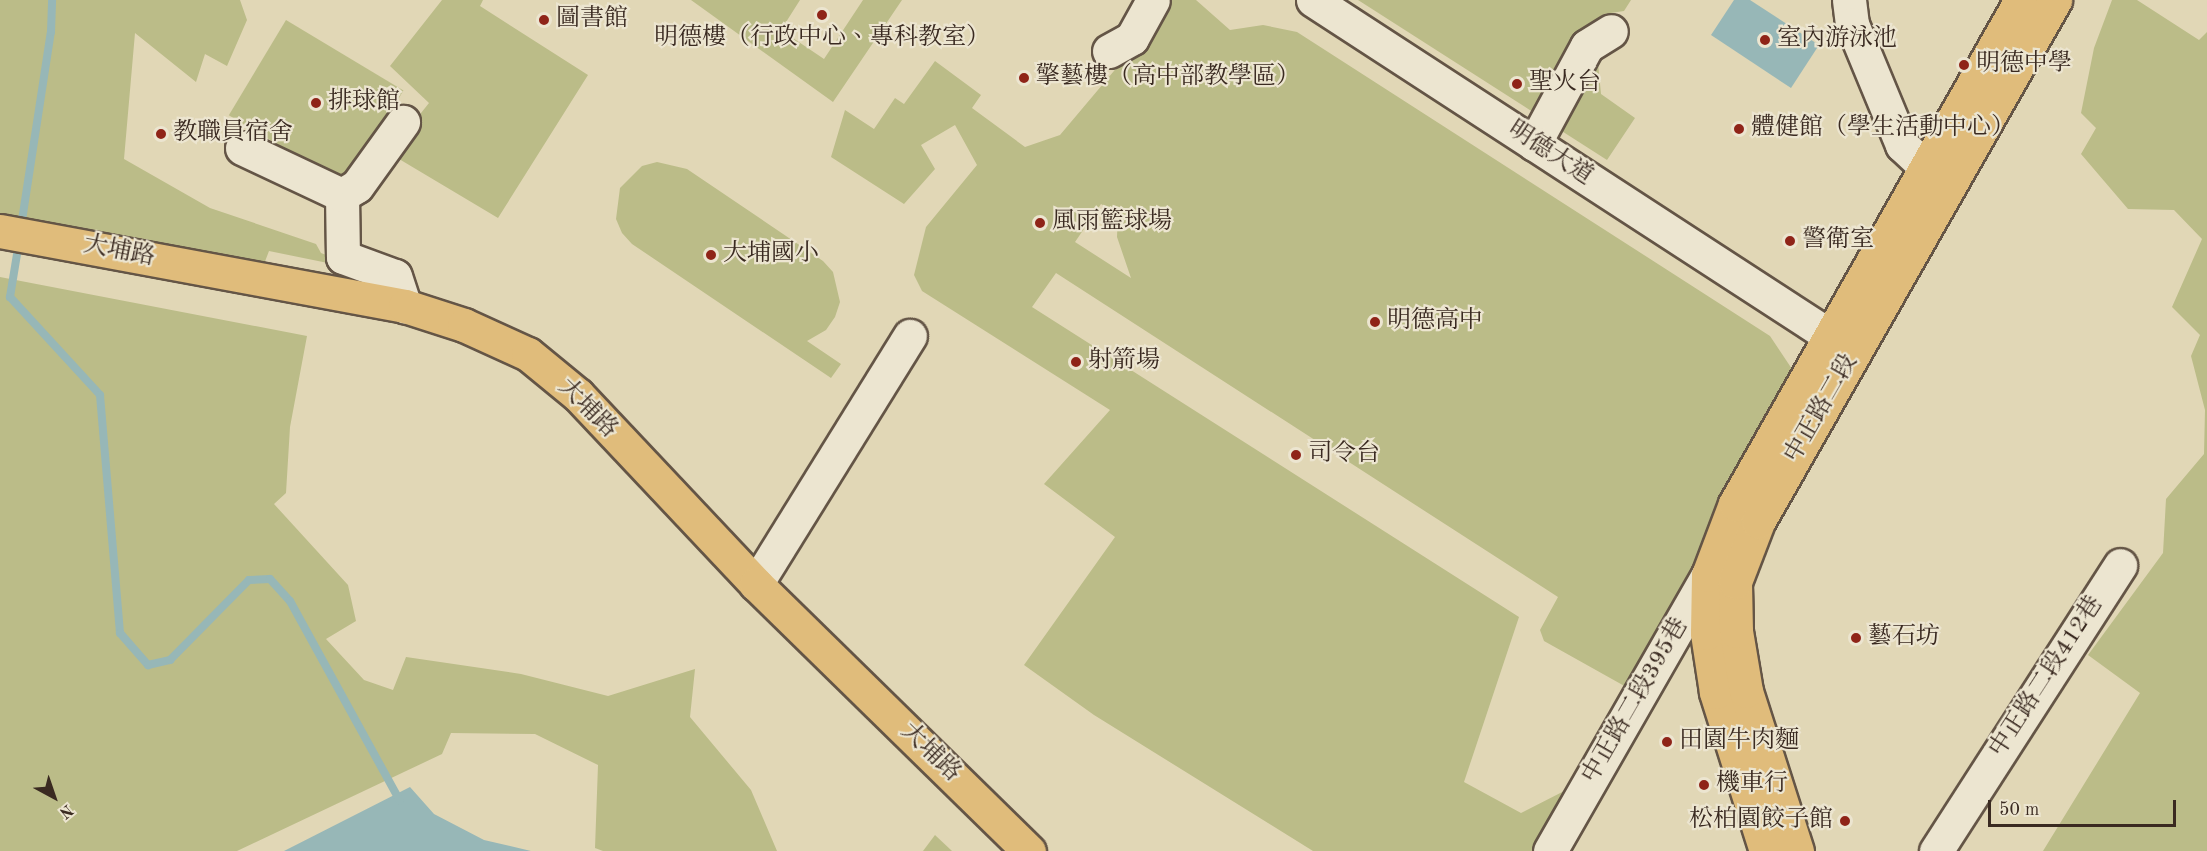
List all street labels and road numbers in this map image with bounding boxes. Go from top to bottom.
street label: 明德大道 [1502,116,1598,192]
street label: 大埔路 [81,231,157,273]
street label: 中正路二段 [1780,350,1864,468]
street label: 大埔路 [551,373,623,445]
street label: 中正路二段412巷 [1984,591,2110,763]
street label: 中正路二段395巷 [1577,613,1695,789]
street label: 大埔路 [894,718,966,788]

